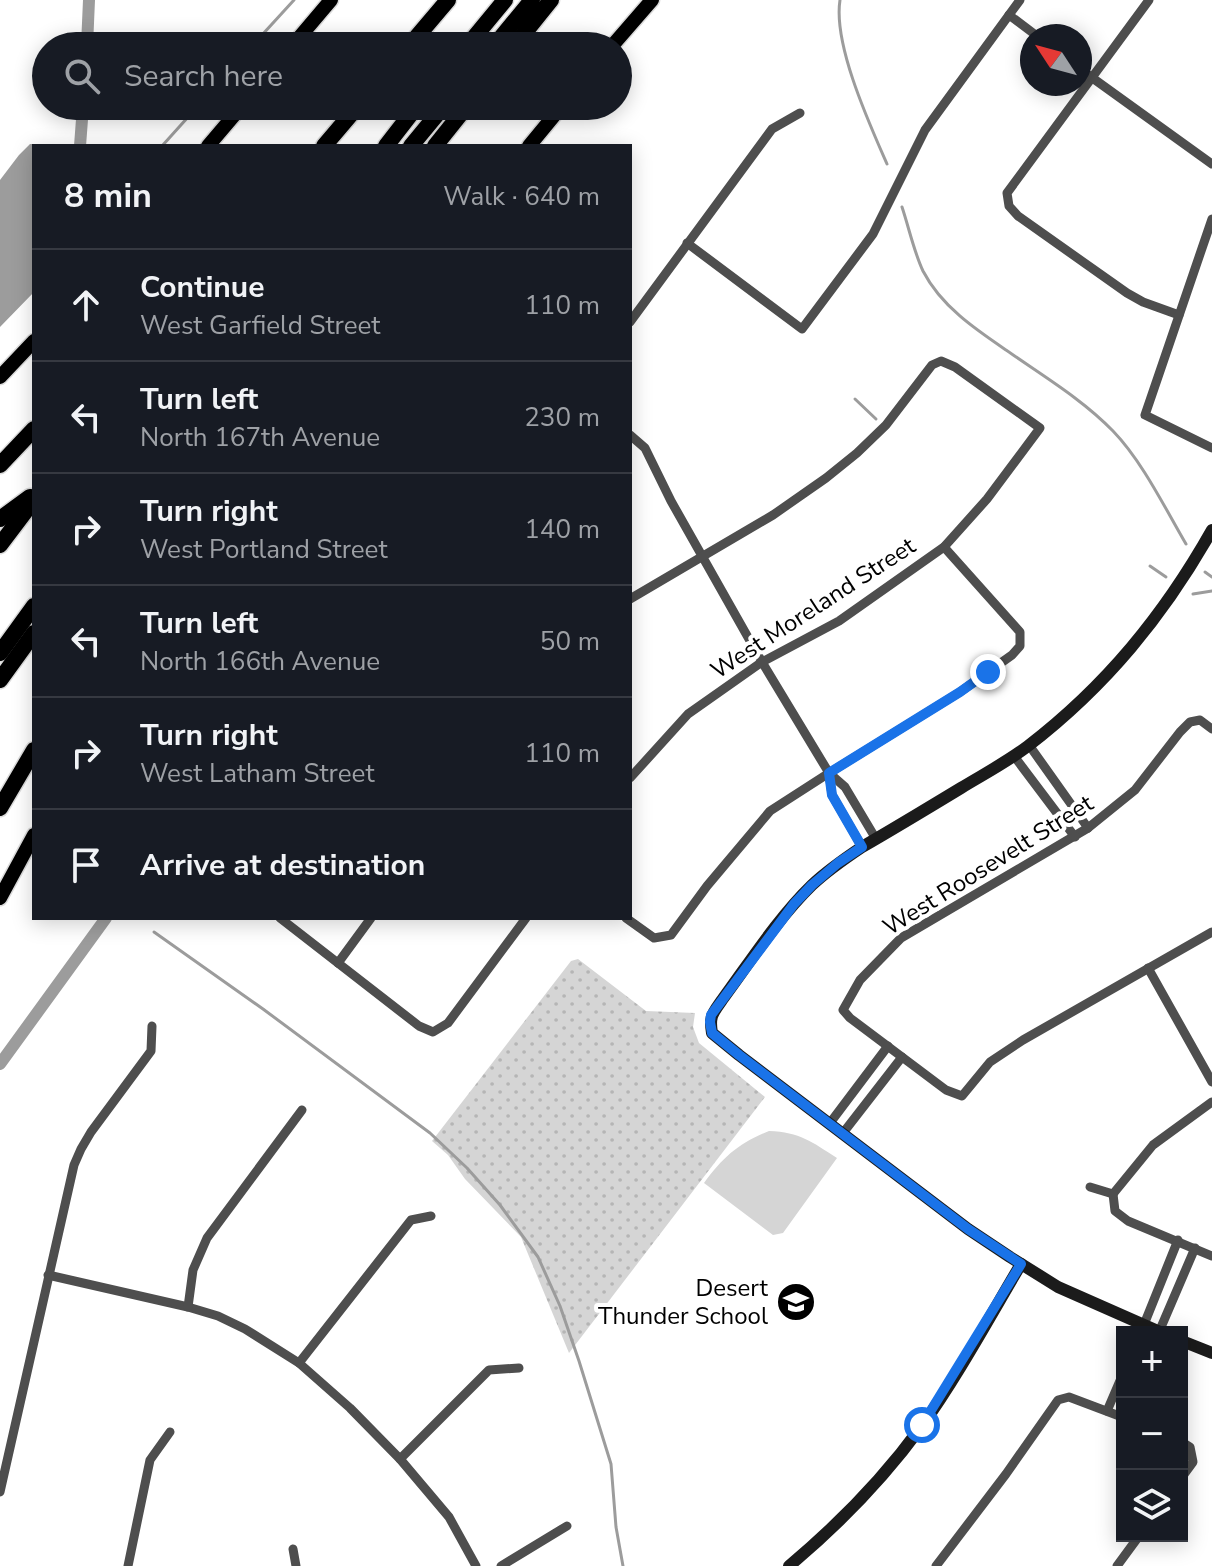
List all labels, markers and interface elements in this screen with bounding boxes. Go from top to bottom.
north arrow [1020,24,1092,96]
search box [32,32,632,120]
icon: search [60,54,104,98]
text: Search here [124,56,283,97]
text: 8 min [64,173,152,219]
text: Walk · 640 m [443,179,600,214]
text: Continue [140,267,265,308]
icon: ahead [64,283,108,327]
text: 110 m [524,288,600,323]
text: West Garfield Street [140,308,380,343]
text: Turn left [140,379,258,420]
icon: left [64,395,108,439]
text: 230 m [524,400,600,435]
text: North 167th Avenue [140,420,380,455]
text: Turn right [140,491,278,532]
icon: right [64,507,108,551]
text: 140 m [524,512,600,547]
street label: West Moreland Street [705,529,922,686]
text: West Portland Street [140,532,388,567]
text: Turn left [140,603,258,644]
icon: left [64,619,108,663]
text: 50 m [540,624,600,659]
text: North 166th Avenue [140,644,380,679]
route end [970,654,1006,690]
text: Turn right [140,715,278,756]
icon: right [64,731,108,775]
text: 110 m [524,736,600,771]
text: West Latham Street [140,756,375,791]
street label: West Roosevelt Street [877,787,1100,943]
icon: arrive [64,843,108,887]
text: Arrive at destination [140,845,425,886]
place label: Desert Thunder School [598,1272,769,1332]
school or university icon: Desert Thunder School [775,1281,817,1323]
map controls [1116,1326,1188,1542]
button: + [1116,1326,1188,1398]
button: − [1116,1398,1188,1470]
route start [904,1407,940,1443]
button: layers [1116,1470,1188,1542]

